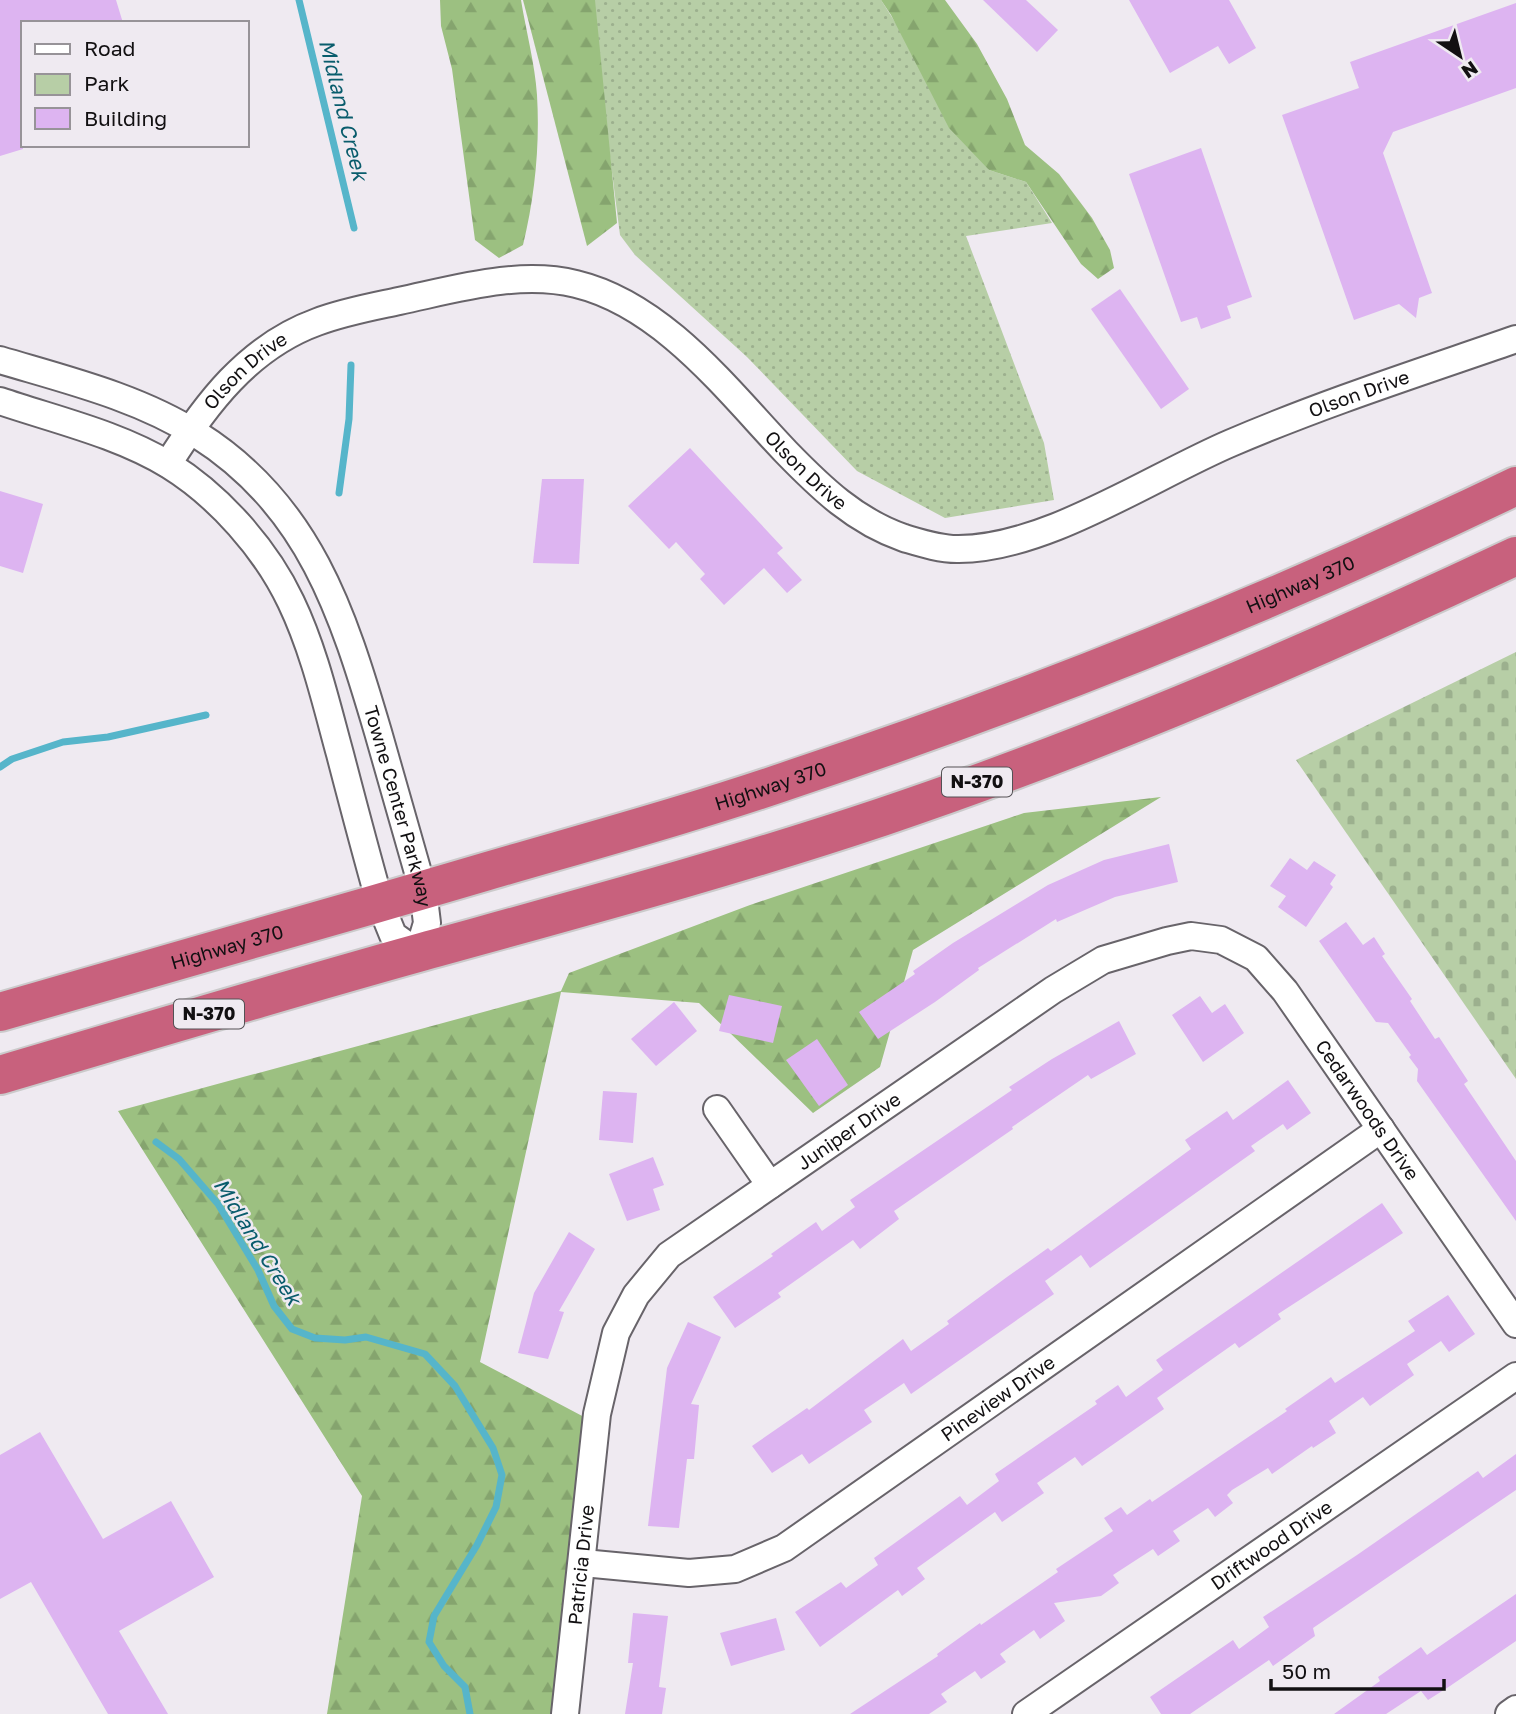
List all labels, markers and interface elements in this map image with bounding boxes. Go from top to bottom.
legend [21,21,248,147]
north arrow [1425,21,1495,91]
text: Road [84,35,135,61]
water label: Midland Creek [314,36,375,185]
text: N [1458,57,1483,84]
text: Park [84,70,130,96]
text: Building [84,105,167,131]
street label: Olson Drive [198,327,291,414]
street label: Olson Drive [1305,365,1412,422]
street label: Olson Drive [761,425,852,515]
street label: Highway 370 [1242,550,1358,618]
street label: Towne Center Parkway [360,703,437,909]
street label: Highway 370 [712,756,829,815]
road number: N-370 [942,768,1012,796]
street label: Highway 370 [168,919,286,974]
road number: N-370 [174,1000,244,1028]
street label: Cedarwoods Drive [1311,1035,1425,1184]
street label: Juniper Drive [792,1087,905,1174]
water label: Midland Creek [208,1173,308,1312]
street label: Pineview Drive [936,1350,1059,1445]
street label: Driftwood Drive [1206,1494,1336,1594]
street label: Patricia Drive [563,1503,598,1626]
scale bar [1271,1648,1444,1692]
text: 50 m [1282,1658,1331,1684]

